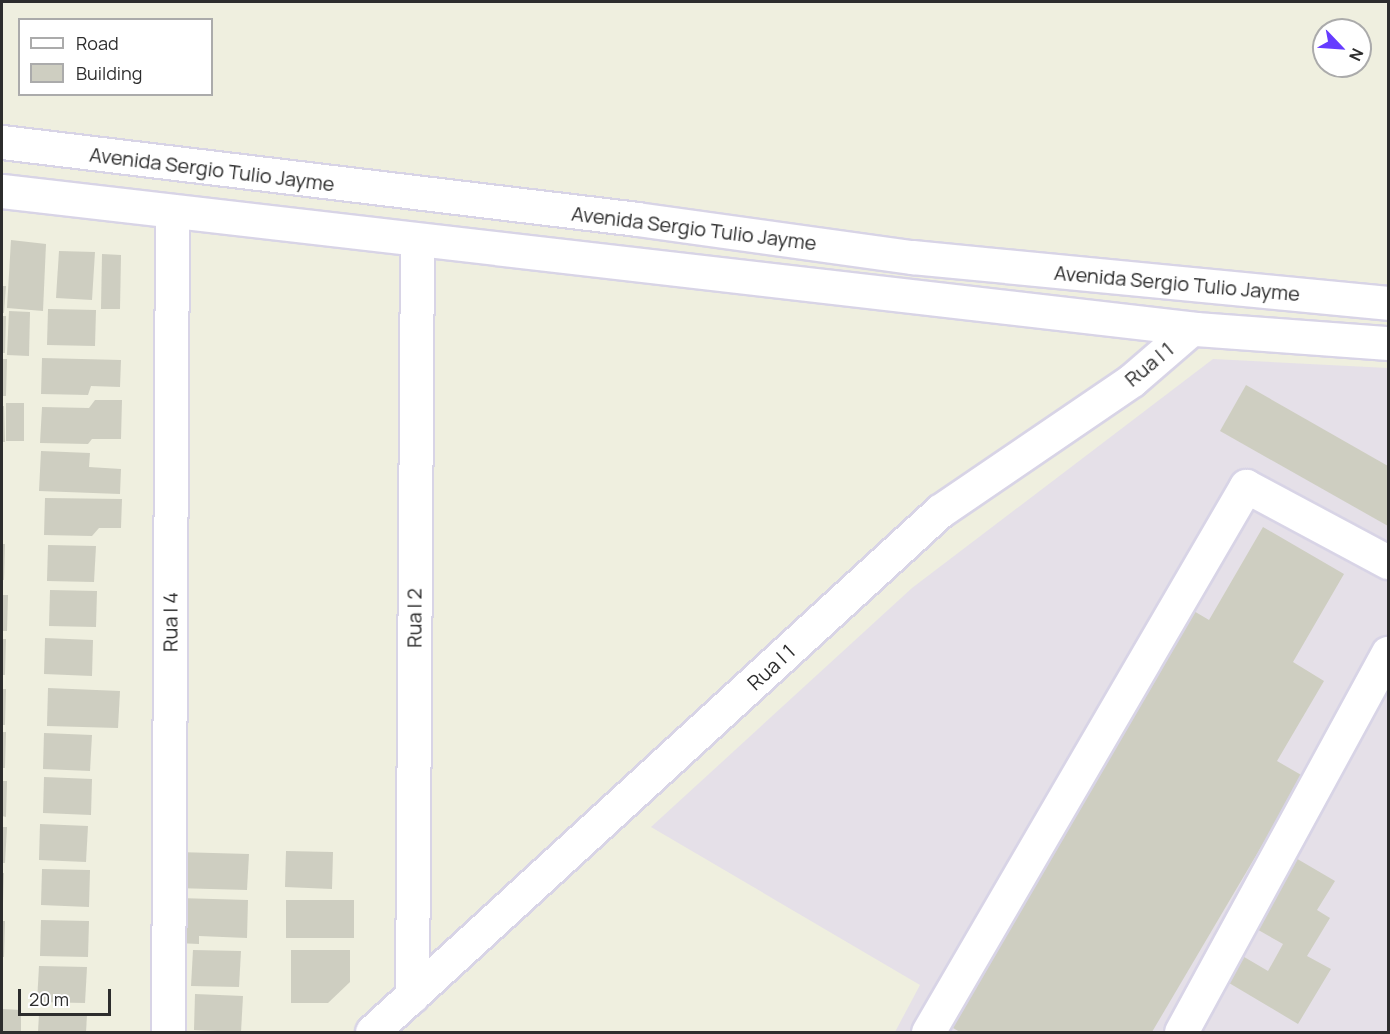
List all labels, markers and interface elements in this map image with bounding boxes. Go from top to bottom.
legend [18,18,213,96]
north arrow [1312,18,1372,78]
text: Road [76,31,119,55]
text: N [1344,45,1369,65]
text: Building [76,61,142,85]
street label: Avenida Sergio Tulio Jayme [88,142,336,196]
street label: Avenida Sergio Tulio Jayme [570,201,818,255]
street label: Avenida Sergio Tulio Jayme [1053,260,1301,306]
street label: Rua I 1 [1120,337,1178,391]
street label: Rua I 2 [402,588,426,648]
street label: Rua I 4 [158,592,182,652]
street label: Rua I 1 [742,639,800,695]
scale bar [21,977,114,1015]
text: 20 m [29,987,69,1011]

